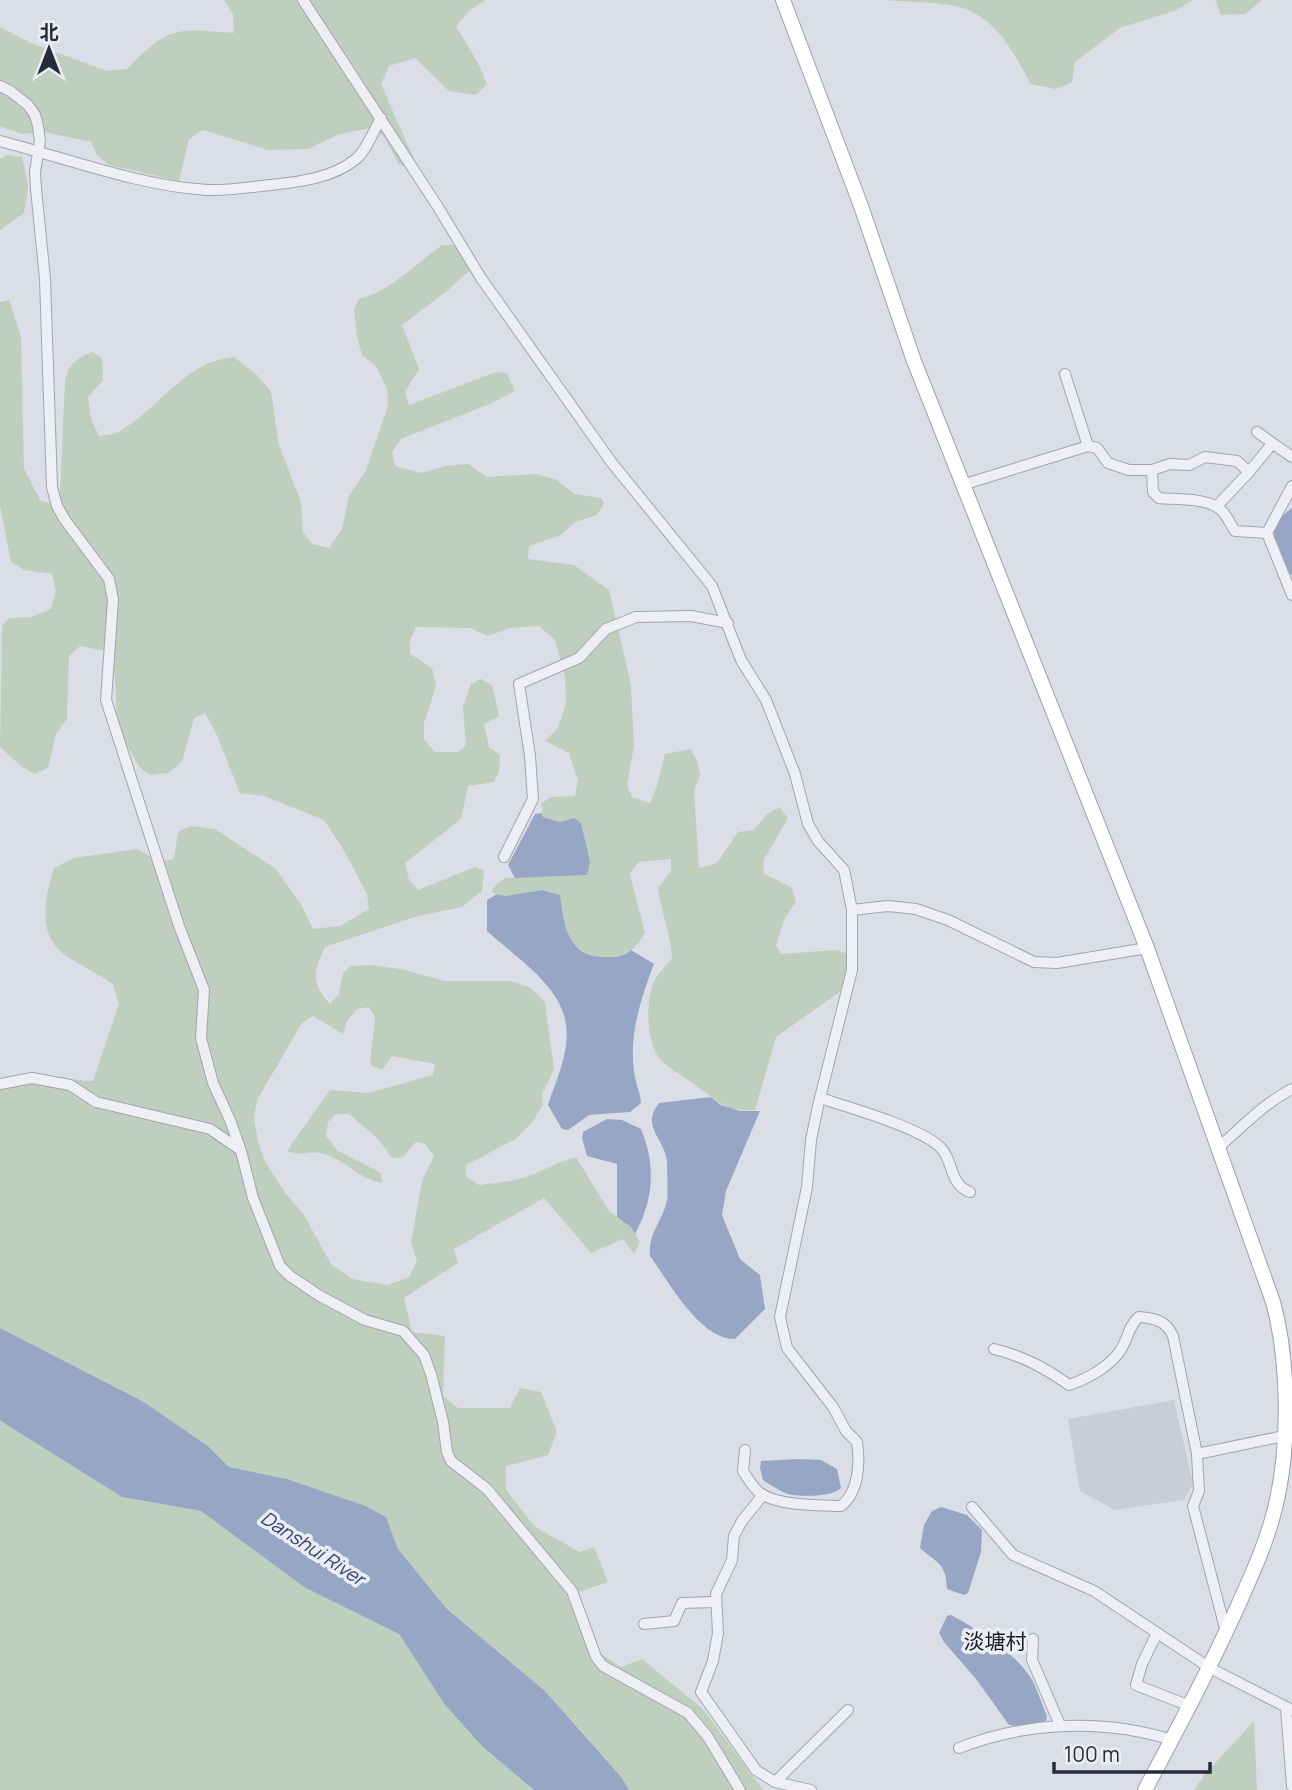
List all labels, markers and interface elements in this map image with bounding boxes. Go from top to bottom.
north arrow [14,14,84,84]
text: 北 [39,19,59,45]
water label: Danshui River [256,1505,372,1592]
district label: 淡塘村 [964,1627,1027,1655]
scale bar [1054,1730,1210,1774]
text: 100 m [1064,1740,1120,1768]

